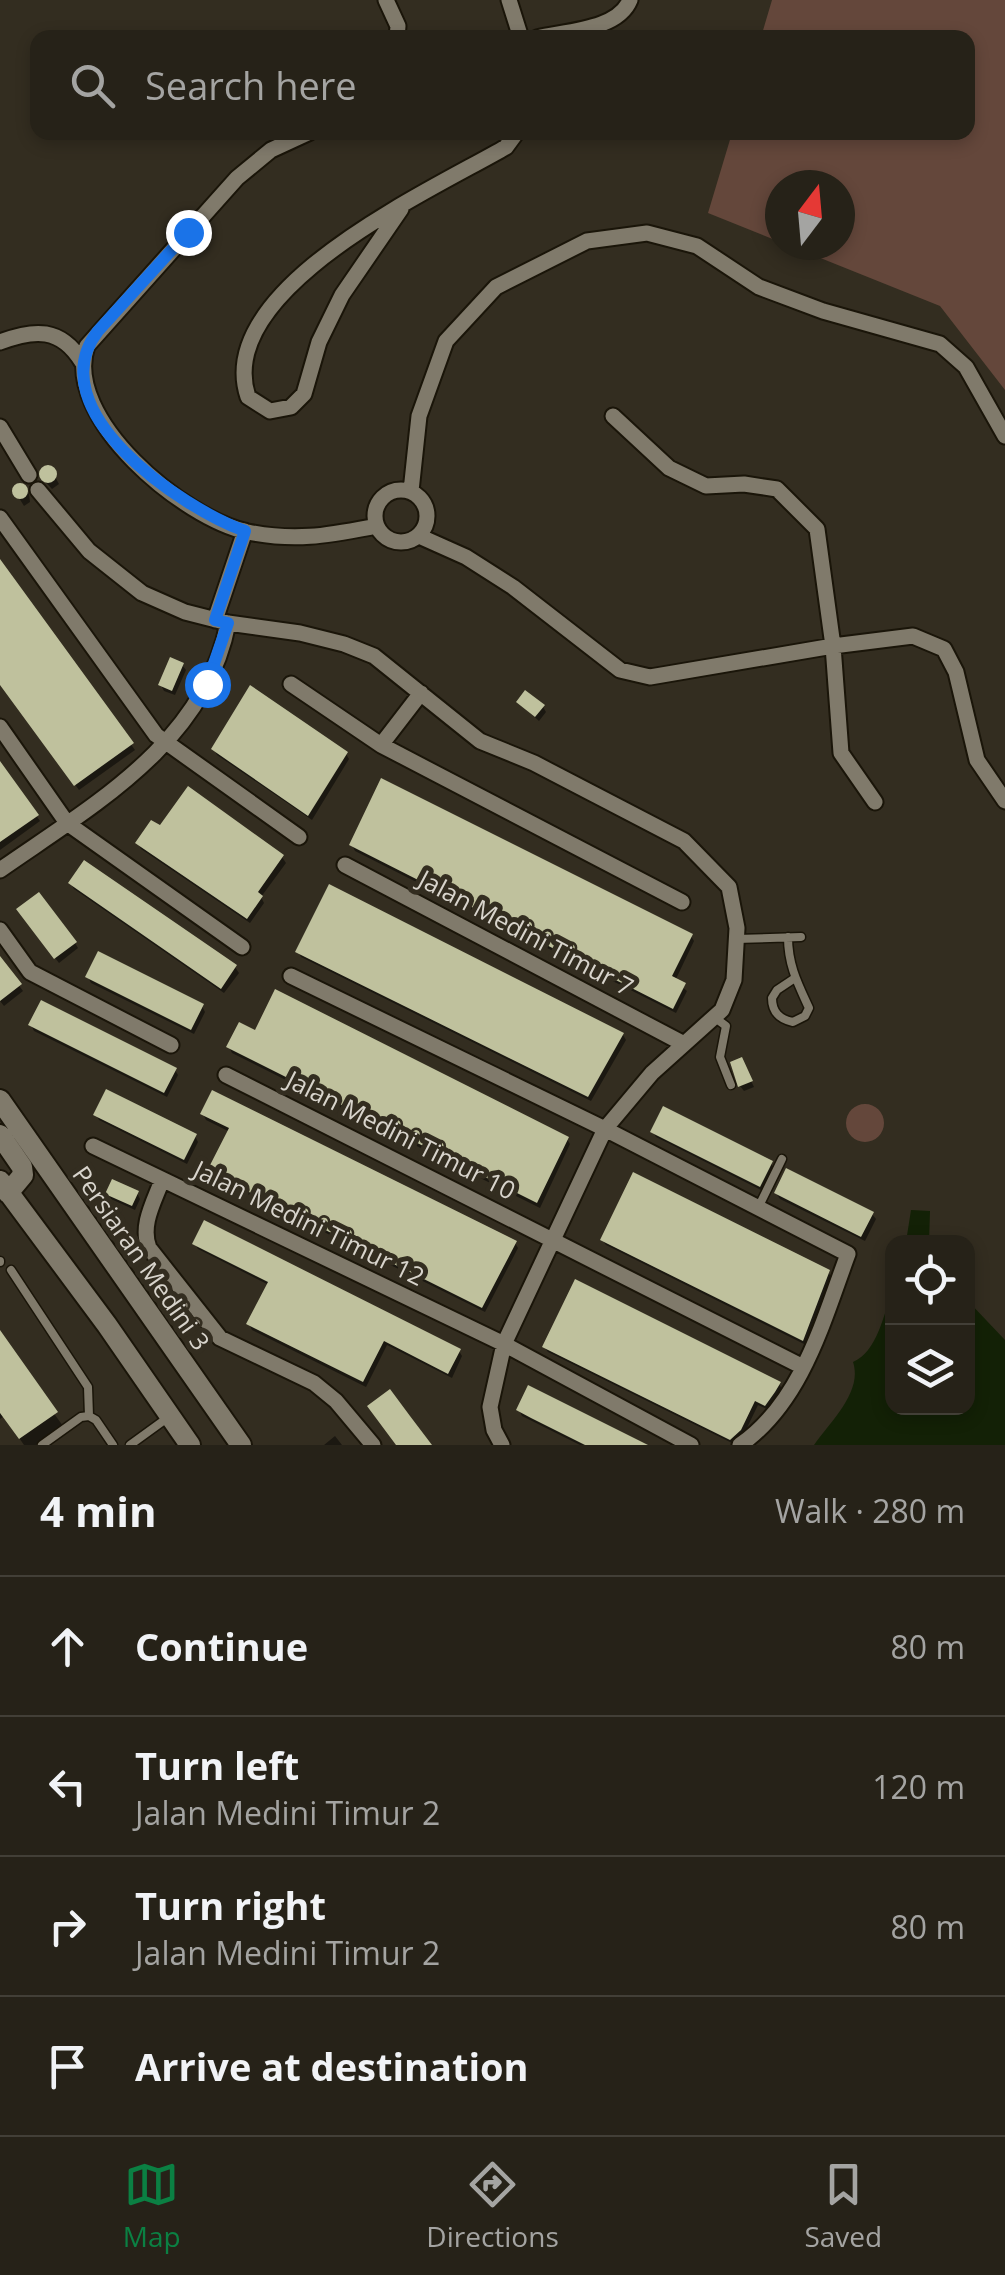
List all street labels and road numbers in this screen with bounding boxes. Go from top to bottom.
street label: Jalan Medini Timur 7 [411,860,640,1003]
street label: Jalan Medini Timur 10 [279,1061,522,1207]
street label: Jalan Medini Timur 12 [187,1151,430,1293]
street label: Persiaran Medini 3 [65,1158,218,1356]

